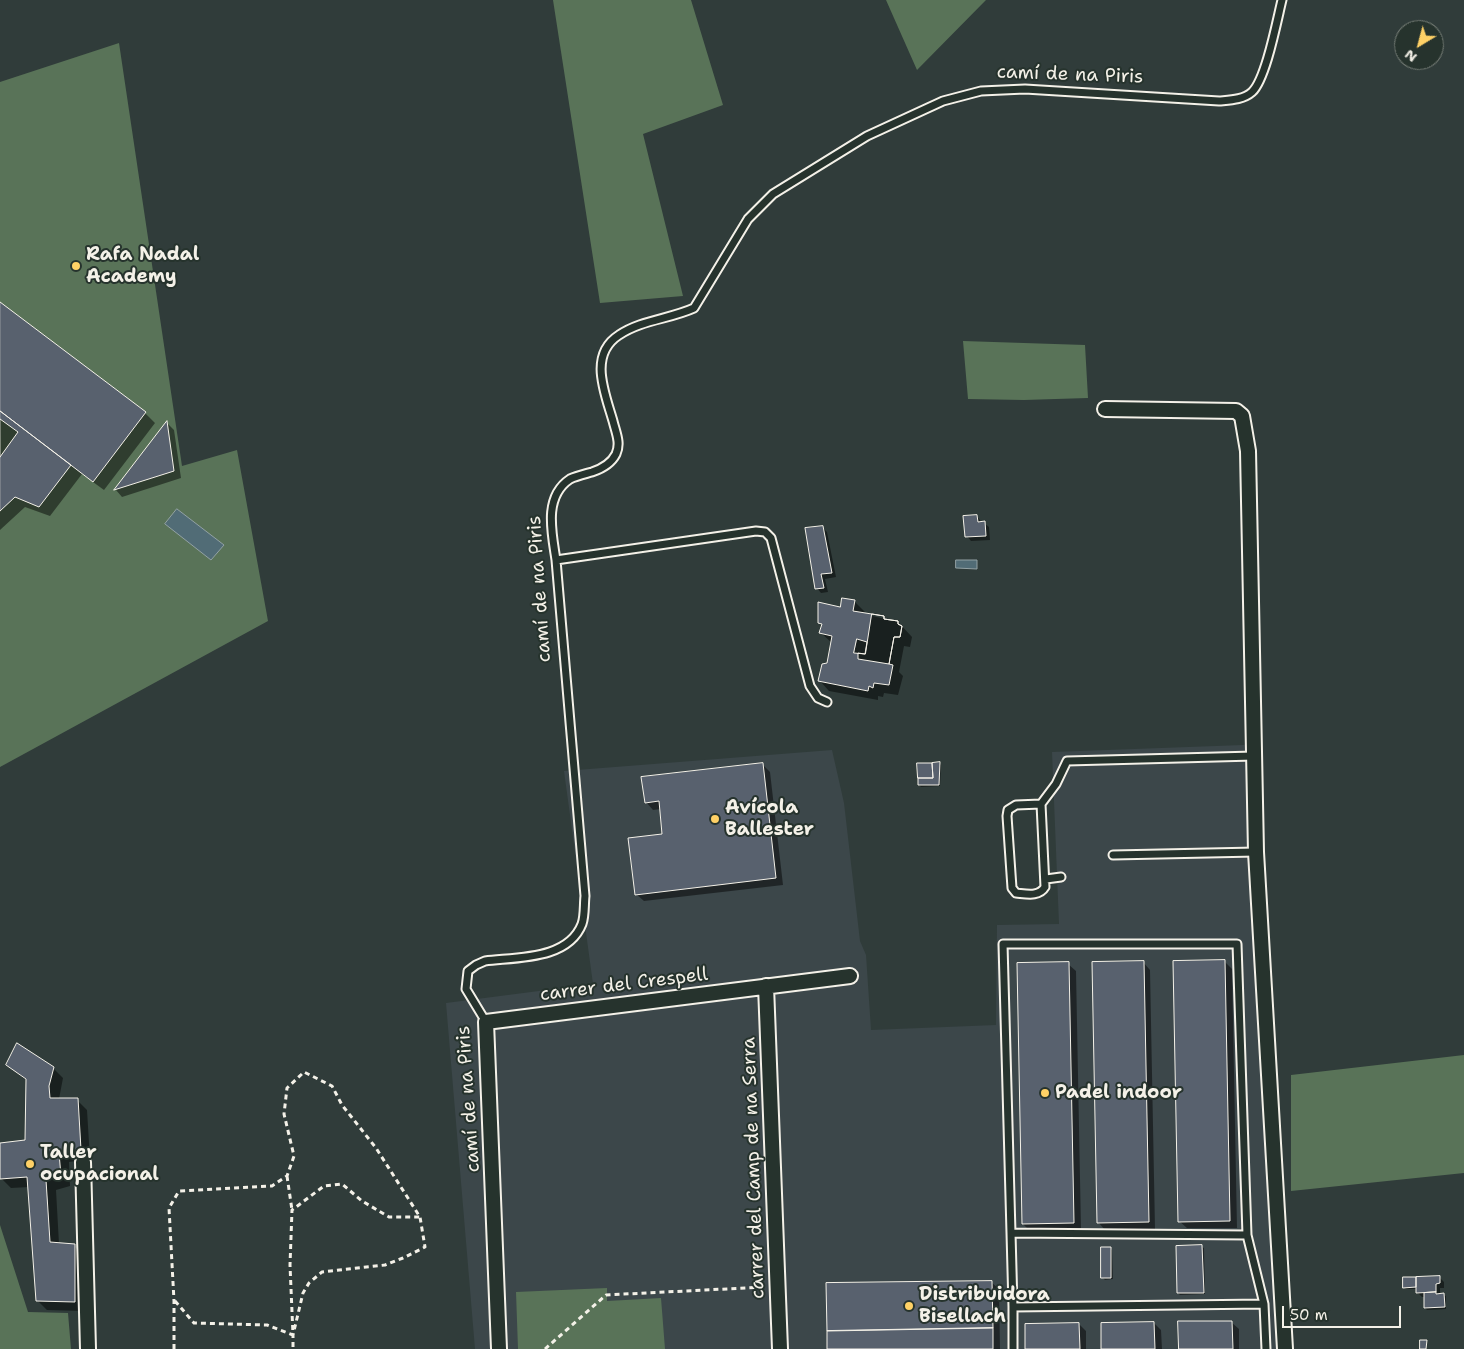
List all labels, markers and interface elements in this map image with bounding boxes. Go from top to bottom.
north arrow [1394,20,1444,70]
text: N [1401,46,1420,67]
street label: camí de na Piris [996,61,1144,89]
place label: Rafa Nadal Academy [86,244,199,288]
marker: Rafa Nadal Academy [70,260,82,272]
street label: camí de na Piris [524,515,556,663]
place label: Avícola Ballester [725,797,814,841]
marker: Avícola Ballester [709,813,721,825]
street label: carrer del Crespell [539,963,709,1007]
street label: camí de na Piris [453,1025,485,1173]
street label: carrer del Camp de na Serra [738,1037,770,1299]
place label: Padel indoor [1055,1082,1182,1104]
marker: Padel indoor [1039,1087,1051,1099]
place label: Taller ocupacional [40,1142,159,1186]
marker: Taller ocupacional [24,1158,36,1170]
place label: Distribuidora Bisellach [919,1284,1050,1328]
scale bar [1284,1296,1403,1328]
marker: Distribuidora Bisellach [903,1300,915,1312]
text: 50 m [1290,1305,1328,1325]

